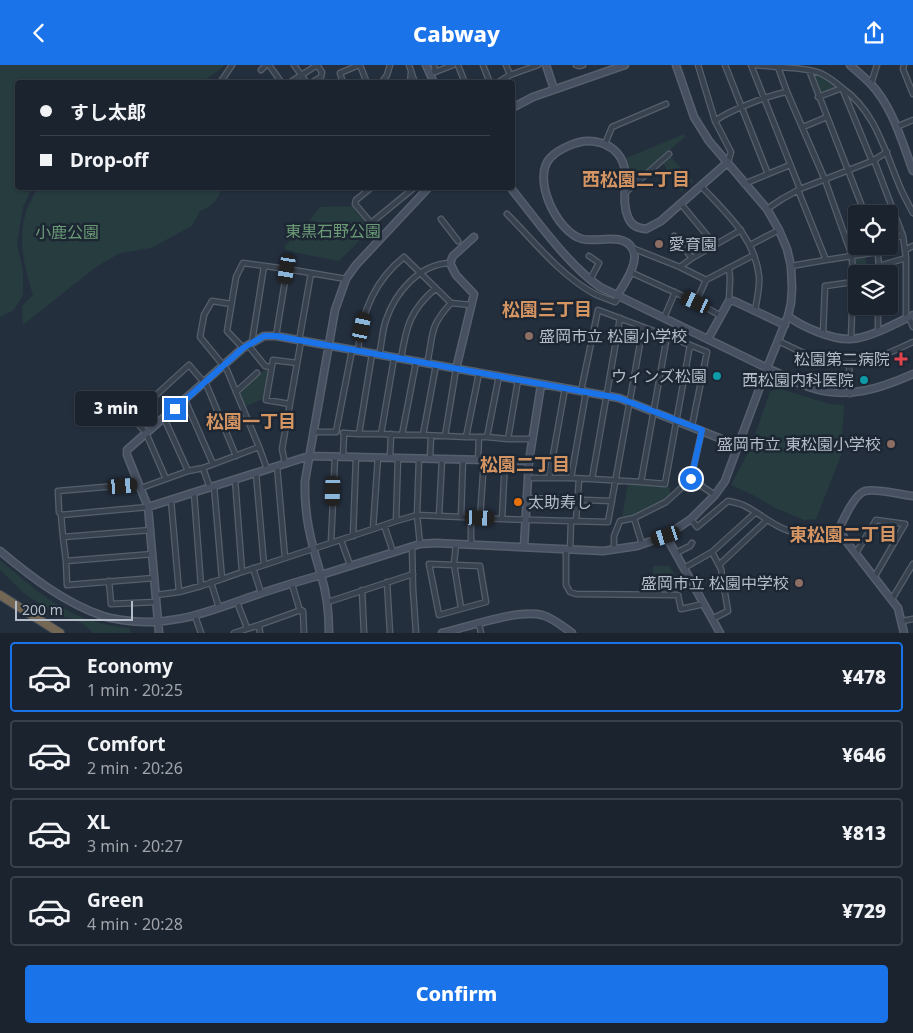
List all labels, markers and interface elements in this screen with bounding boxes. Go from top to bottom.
text: Cabway [413,18,500,48]
icon: back [25,19,53,47]
icon: share [860,19,888,47]
text: すし太郎 [70,99,146,125]
text: Drop-off [70,147,149,173]
district label: 西松園二丁目 [582,167,690,191]
map controls [848,205,898,315]
button: locate [848,205,898,255]
park label: 東黒石野公園 [285,220,381,242]
park label: 小鹿公園 [35,221,99,243]
place label: 愛育園 [669,233,717,255]
marker: 愛育園 [653,238,665,250]
car [277,253,296,285]
button: layers [848,265,898,315]
car [679,289,712,315]
district label: 松園三丁目 [502,297,592,321]
car [351,311,372,343]
place label: 盛岡市立 松園小学校 [539,325,687,347]
marker: 盛岡市立 松園小学校 [523,330,535,342]
place label: 松園第二病院 [794,348,890,370]
marker: 松園第二病院 [894,352,908,366]
place label: ウィンズ松園 [611,365,707,387]
place label: 西松園内科医院 [742,369,854,391]
marker: ウィンズ松園 [711,370,723,382]
marker: 西松園内科医院 [858,374,870,386]
callout: 3 min [75,391,158,427]
text: 3 min [94,397,138,419]
route end [164,398,186,420]
district label: 松園一丁目 [206,409,296,433]
place label: 盛岡市立 東松園小学校 [717,433,881,455]
marker: 盛岡市立 東松園小学校 [885,438,897,450]
district label: 松園二丁目 [480,452,570,476]
route start [680,468,702,490]
car [324,476,341,506]
car [107,477,138,495]
place label: 太助寿し [528,491,592,513]
marker: 太助寿し [512,496,524,508]
car [464,510,495,526]
district label: 東松園二丁目 [789,522,897,546]
car [649,524,682,548]
place label: 盛岡市立 松園中学校 [641,572,789,594]
marker: 盛岡市立 松園中学校 [793,577,805,589]
scale bar [15,598,132,621]
text: 200 m [22,600,63,619]
text: Economy [87,653,173,679]
icon: car [27,655,72,700]
text: ¥478 [842,664,886,690]
text: 1 min · 20:25 [87,679,183,701]
text: Comfort [87,731,166,757]
icon: car [27,733,72,778]
text: ¥646 [842,742,886,768]
text: 2 min · 20:26 [87,757,183,779]
text: XL [87,809,110,835]
icon: car [27,811,72,856]
text: ¥813 [842,820,886,846]
text: 3 min · 20:27 [87,835,183,857]
text: Green [87,887,144,913]
icon: car [27,889,72,934]
text: ¥729 [842,898,886,924]
text: 4 min · 20:28 [87,913,183,935]
button: Confirm [25,965,888,1023]

